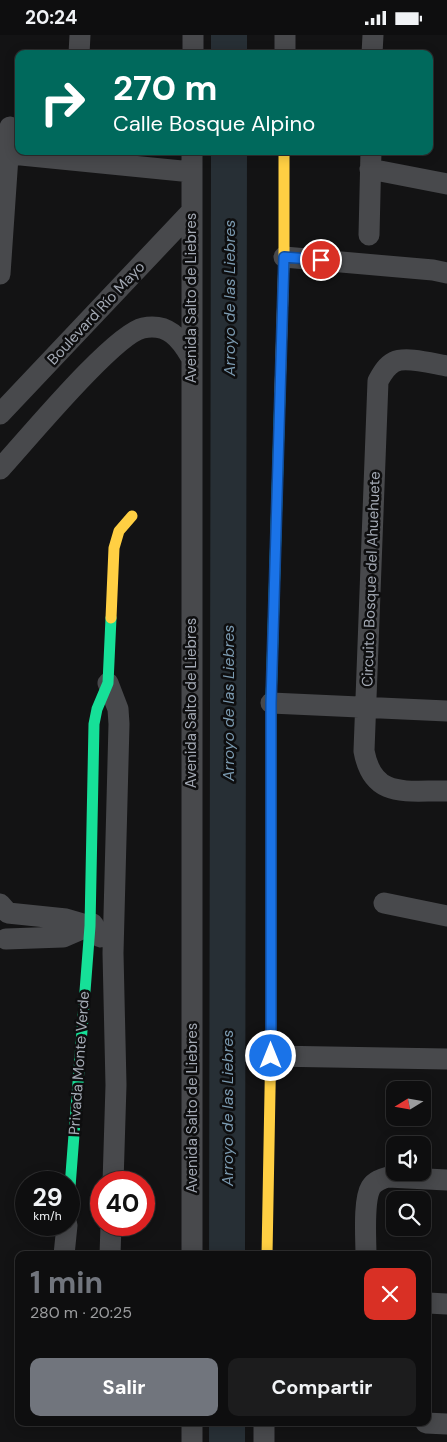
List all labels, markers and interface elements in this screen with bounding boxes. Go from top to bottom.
text: 20:24 [25,5,77,30]
text: 270 m [113,65,217,111]
icon: right [30,70,95,135]
text: Calle Bosque Alpino [113,109,315,138]
street label: Avenida Salto de Liebres [181,213,201,383]
water label: Arroyo de las Liebres [219,220,240,377]
pin [300,239,342,281]
icon: arrive [307,246,335,274]
street label: Boulevard Río Mayo [43,257,149,369]
street label: Circuito Bosque del Ahuehuete [357,471,385,687]
street label: Avenida Salto de Liebres [181,618,201,788]
water label: Arroyo de las Liebres [218,625,239,782]
street label: Privada Monte Verde [64,990,94,1136]
street label: Avenida Salto de Liebres [182,1023,202,1193]
position arrow [244,1029,296,1081]
water label: Arroyo de las Liebres [217,1030,238,1187]
north arrow [386,1081,431,1126]
map controls [386,1081,431,1236]
button: sound [386,1136,431,1181]
speed limit sign: 40 [90,1171,155,1236]
text: 29 [32,1181,63,1214]
button: search [386,1191,431,1236]
text: km/h [33,1208,62,1224]
text: 1 min [30,1263,103,1302]
button: close [364,1268,416,1320]
text: 280 m · 20:25 [30,1302,132,1323]
button: Salir [30,1358,218,1416]
button: Compartir [228,1358,416,1416]

